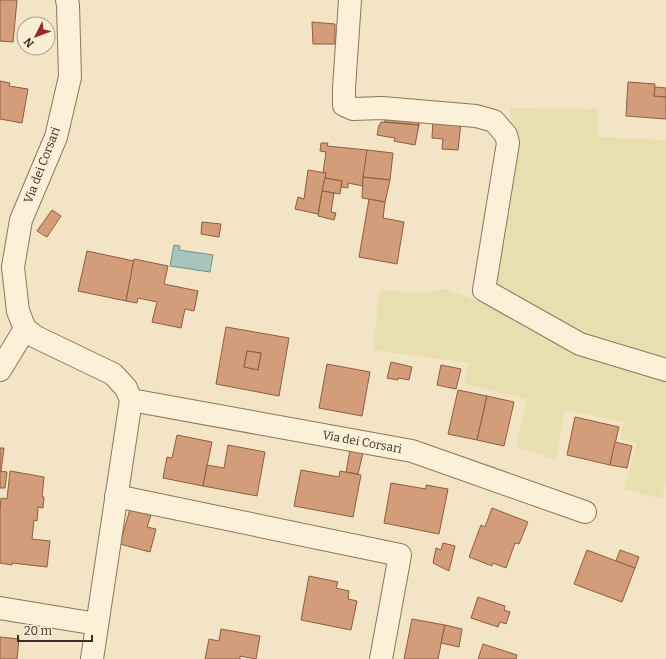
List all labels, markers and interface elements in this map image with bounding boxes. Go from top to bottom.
north arrow [16,16,56,56]
text: N [21,34,37,50]
street label: Via dei Corsari [21,125,63,205]
street label: Via dei Corsari [321,428,403,456]
scale bar [18,617,92,643]
text: 20 m [24,624,53,638]

